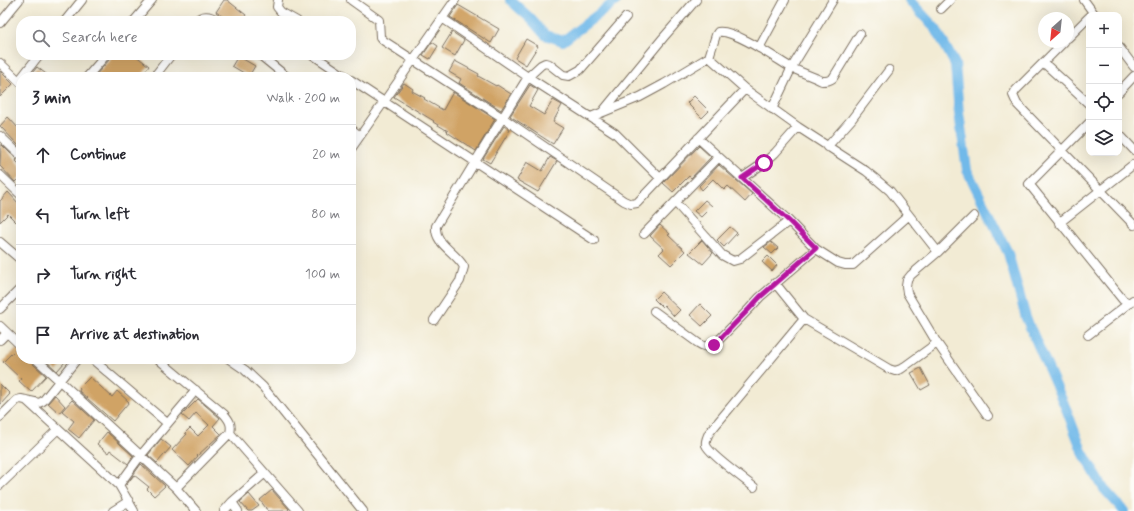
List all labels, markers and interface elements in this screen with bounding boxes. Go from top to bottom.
north arrow [1038,12,1074,48]
map controls [1086,12,1122,156]
button: + [1086,12,1122,48]
search box [16,16,356,60]
icon: search [30,27,52,49]
text: Search here [62,28,138,48]
button: − [1086,48,1122,84]
button: locate [1086,84,1122,120]
text: 3 min [32,87,71,109]
text: Walk · 200 m [266,90,340,107]
button: layers [1086,120,1122,156]
icon: ahead [32,144,54,166]
text: Continue [70,145,126,165]
text: 20 m [312,146,340,163]
route start [755,154,773,172]
icon: left [32,204,54,226]
text: Turn left [70,205,130,225]
text: 80 m [311,206,340,223]
icon: right [32,264,54,286]
text: Turn right [70,265,137,285]
text: 100 m [305,266,340,283]
icon: arrive [32,324,54,346]
text: Arrive at destination [70,325,199,345]
route end [705,336,723,354]

